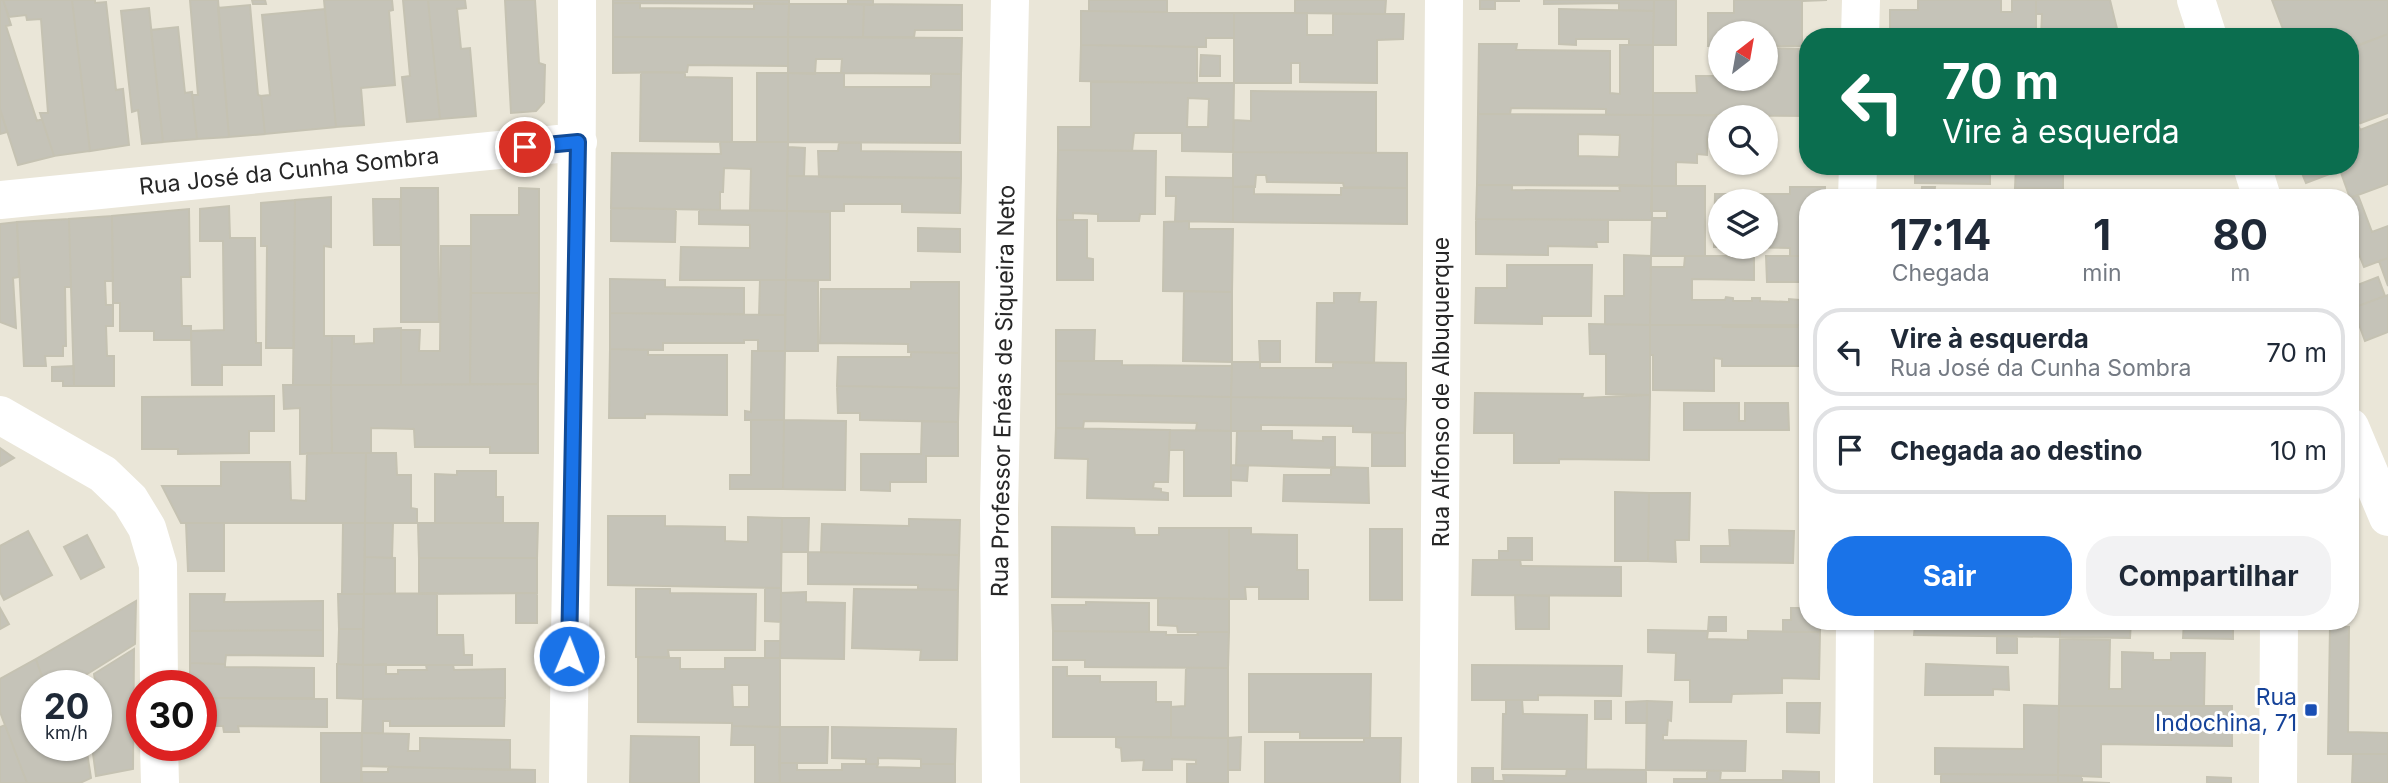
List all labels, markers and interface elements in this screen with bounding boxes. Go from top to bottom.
north arrow [1708,21,1778,91]
map controls [1708,21,1778,259]
text: 70 m [1942,52,2059,111]
icon: left [1827,56,1918,147]
button: search [1708,105,1778,175]
text: Vire à esquerda [1942,112,2180,151]
pin [495,117,555,177]
icon: arrive [506,128,544,166]
street label: Rua José da Cunha Sombra [138,141,440,201]
street label: Rua Professor Enéas de Siqueira Neto [985,185,1021,597]
button: layers [1708,189,1778,259]
text: 17:14 [1890,209,1992,260]
text: 1 [2093,209,2111,260]
text: 80 [2212,209,2268,260]
street label: Rua Alfonso de Albuquerque [1427,237,1455,547]
text: Chegada [1892,259,1990,287]
text: min [2082,259,2122,287]
text: m [2230,259,2250,287]
text: Vire à esquerda [1890,323,2089,354]
icon: left [1831,333,1869,371]
text: 70 m [2266,337,2327,368]
text: Rua José da Cunha Sombra [1890,354,2192,382]
icon: arrive [1831,431,1869,469]
text: Chegada ao destino [1890,435,2142,466]
text: 10 m [2270,435,2327,466]
button: Sair [1827,536,2072,616]
button: Compartilhar [2086,536,2331,616]
position arrow [532,619,606,693]
speed limit sign: 30 [126,670,217,761]
place label: Rua Indochina, 71 [2155,683,2297,737]
text: 20 [44,685,89,727]
marker: Rua Indochina, 71 [2303,702,2319,718]
text: km/h [45,722,88,743]

